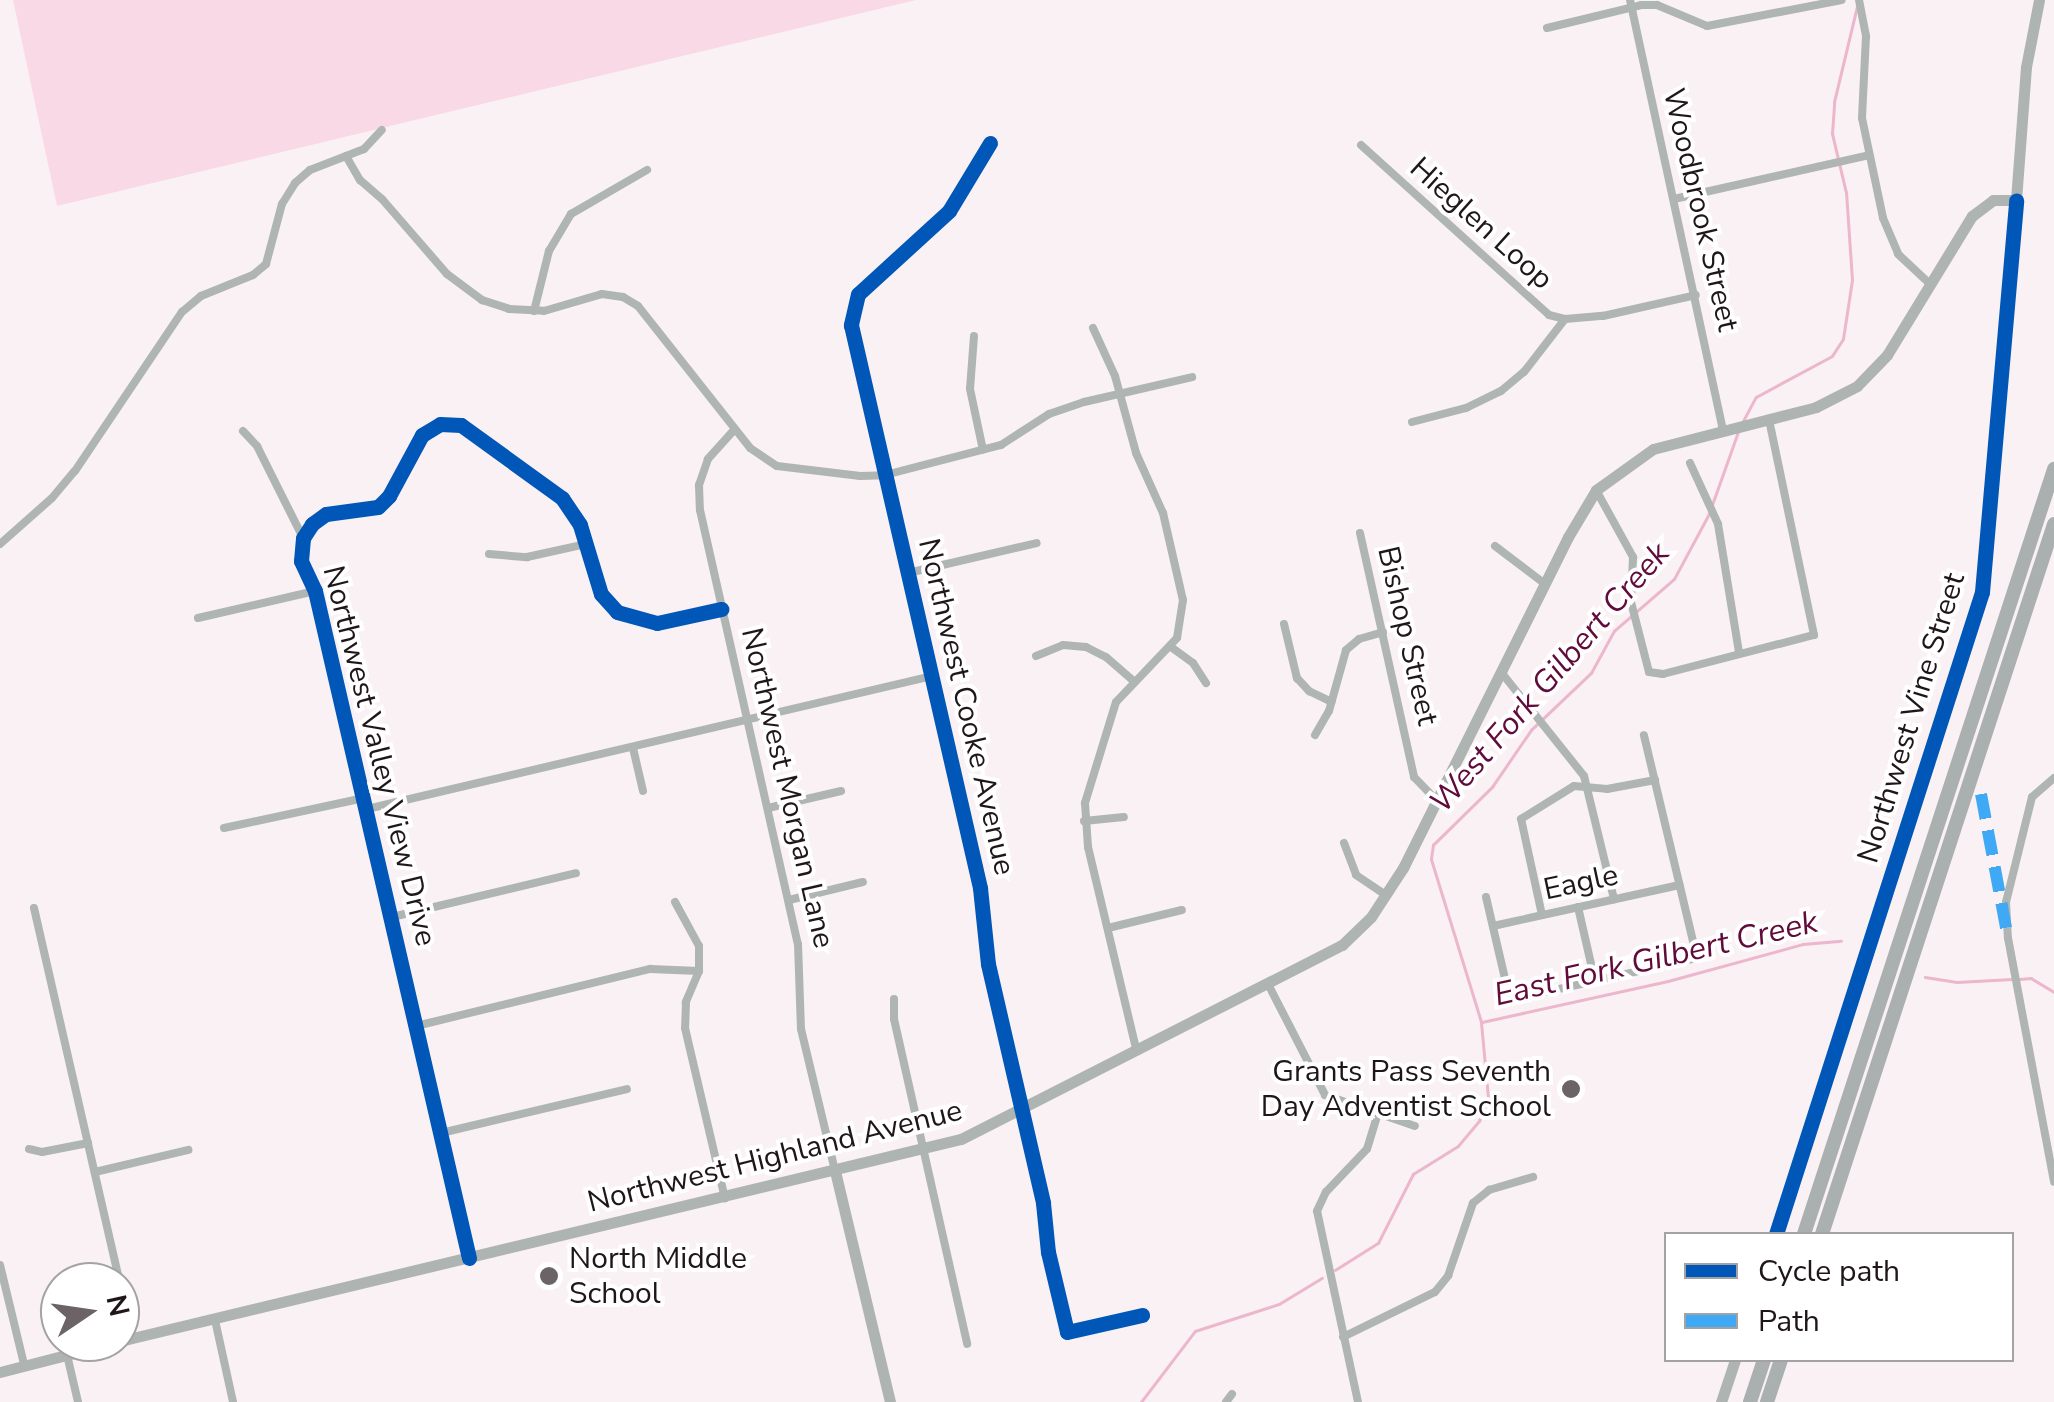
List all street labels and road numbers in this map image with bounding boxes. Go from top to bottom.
street label: Woodbrook Street [1655,85,1745,335]
street label: Hieglen Loop [1402,150,1560,298]
street label: Northwest Cooke Avenue [910,535,1022,879]
street label: Bishop Street [1369,543,1445,729]
street label: Northwest Valley View Drive [314,562,444,950]
street label: Northwest Vine Street [1851,569,1973,867]
street label: Northwest Morgan Lane [733,624,841,952]
street label: Eagle [1540,858,1622,908]
street label: Northwest Highland Avenue [584,1093,966,1221]

